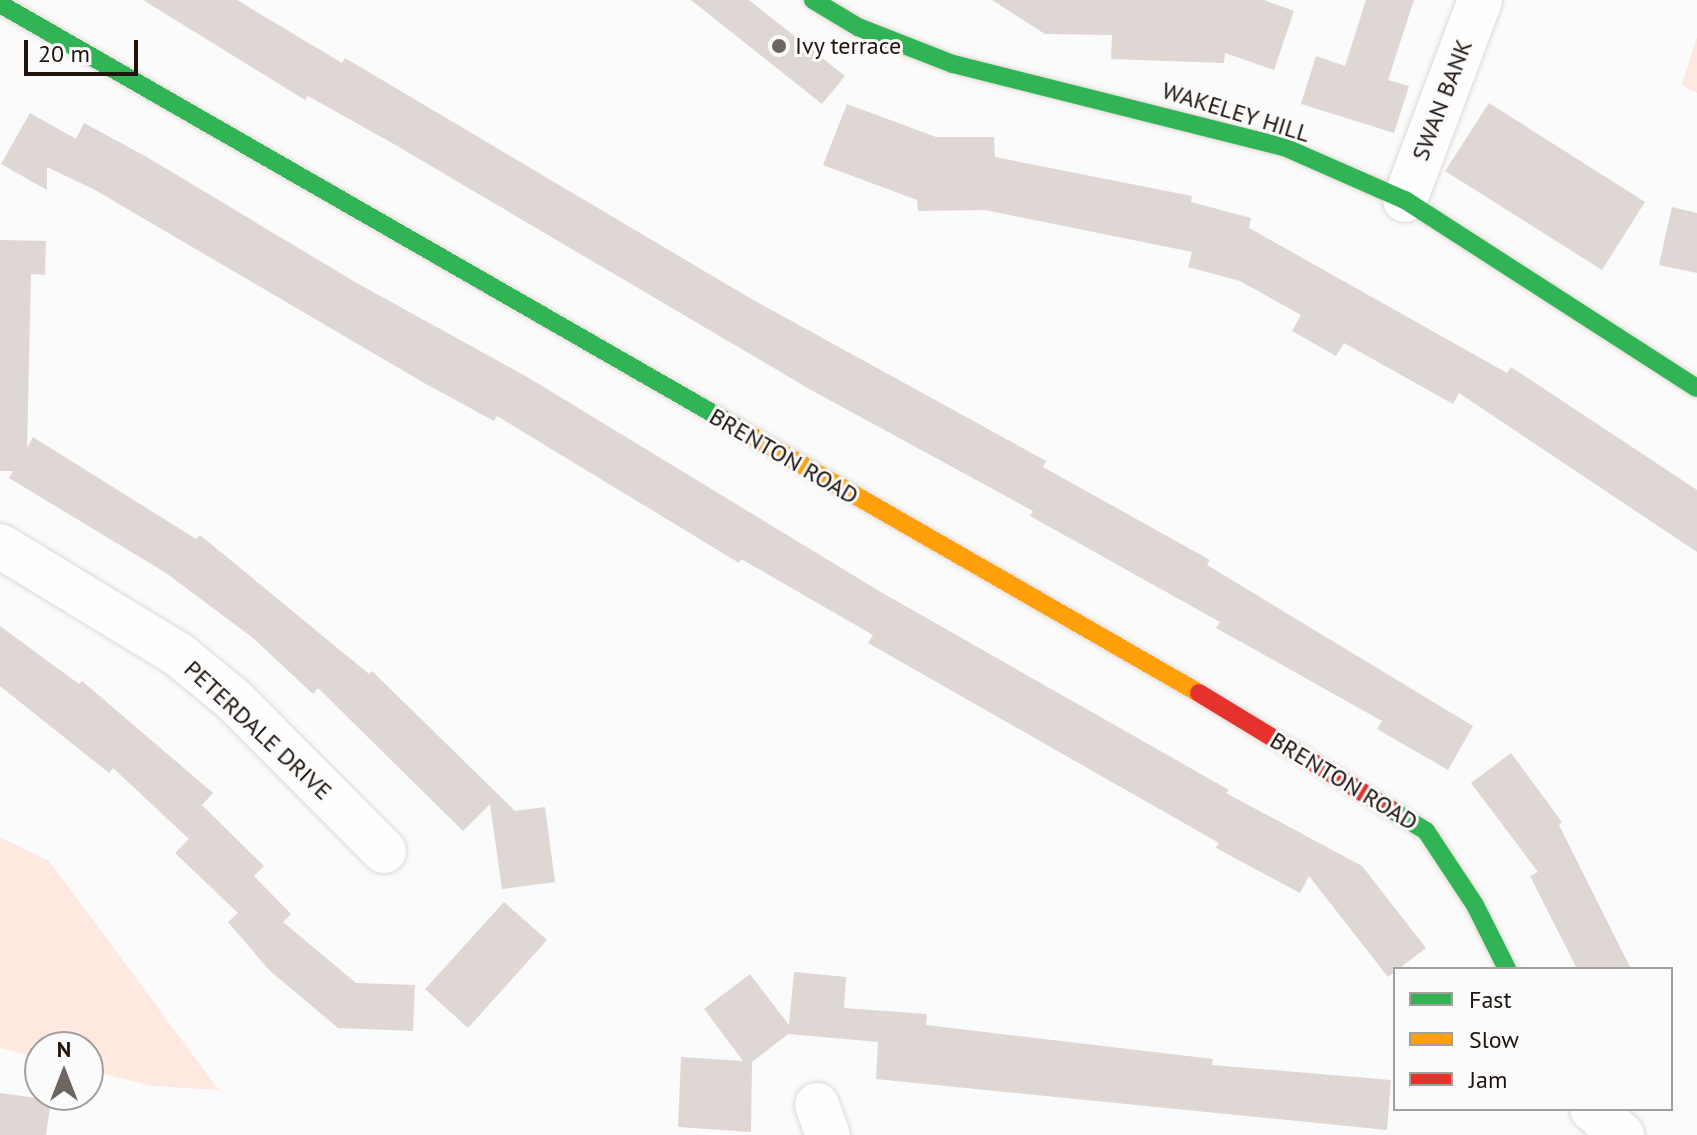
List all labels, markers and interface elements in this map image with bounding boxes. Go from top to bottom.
scale bar [28,24,142,74]
place label: Ivy terrace [795,32,902,60]
street label: SWAN BANK [1406,35,1478,165]
marker: Ivy terrace [770,37,788,55]
text: 20 m [38,38,90,69]
street label: WAKELEY HILL [1158,76,1314,148]
street label: BRENTON ROAD [704,402,864,510]
street label: PETERDALE DRIVE [178,654,338,806]
street label: BRENTON ROAD [1265,726,1423,836]
legend [1393,967,1673,1111]
text: Fast [1469,984,1512,1015]
text: Slow [1469,1024,1519,1055]
north arrow [24,1031,104,1111]
text: N [57,1035,71,1063]
text: Jam [1469,1064,1507,1095]

